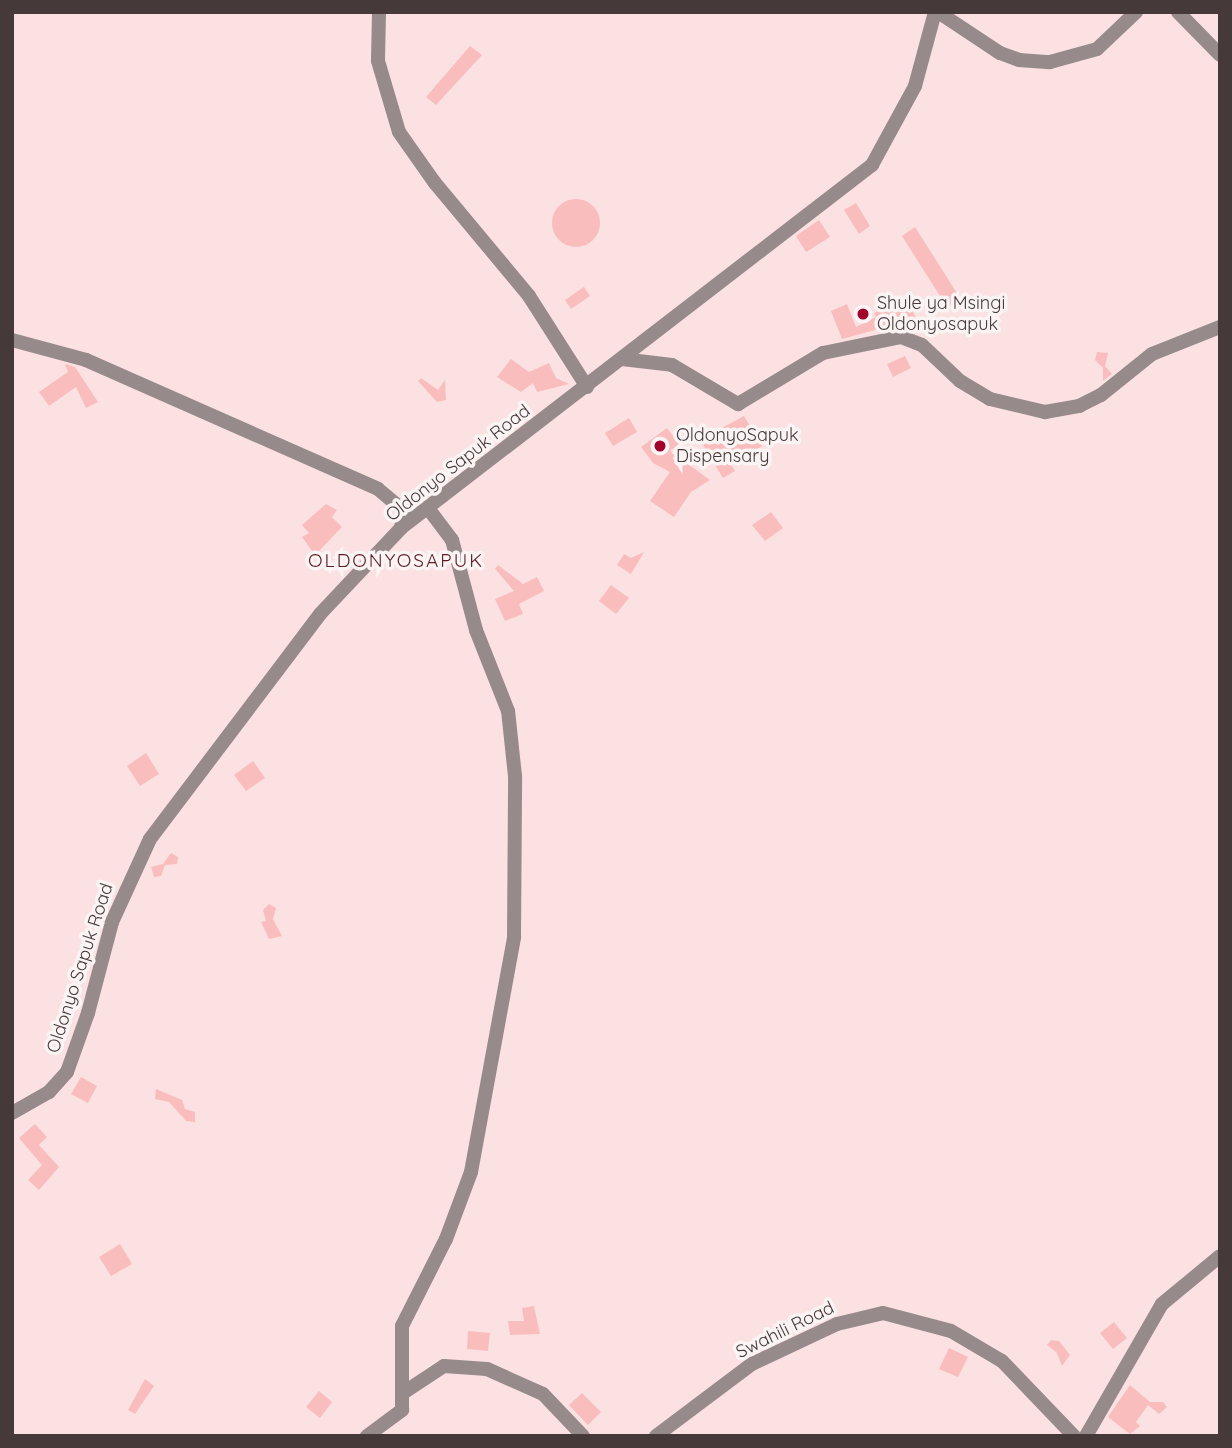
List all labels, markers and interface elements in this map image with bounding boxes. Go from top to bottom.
place label: Shule ya Msingi Oldonyosapuk [877,293,1005,336]
marker: Shule ya Msingi Oldonyosapuk [855,306,871,322]
street label: Oldonyo Sapuk Road [382,400,534,526]
place label: OldonyoSapuk Dispensary [676,425,799,467]
marker: OldonyoSapuk Dispensary [650,436,670,456]
district label: OLDONYOSAPUK [309,550,483,572]
street label: Oldonyo Sapuk Road [42,880,118,1056]
street label: Swahili Road [733,1297,837,1363]

